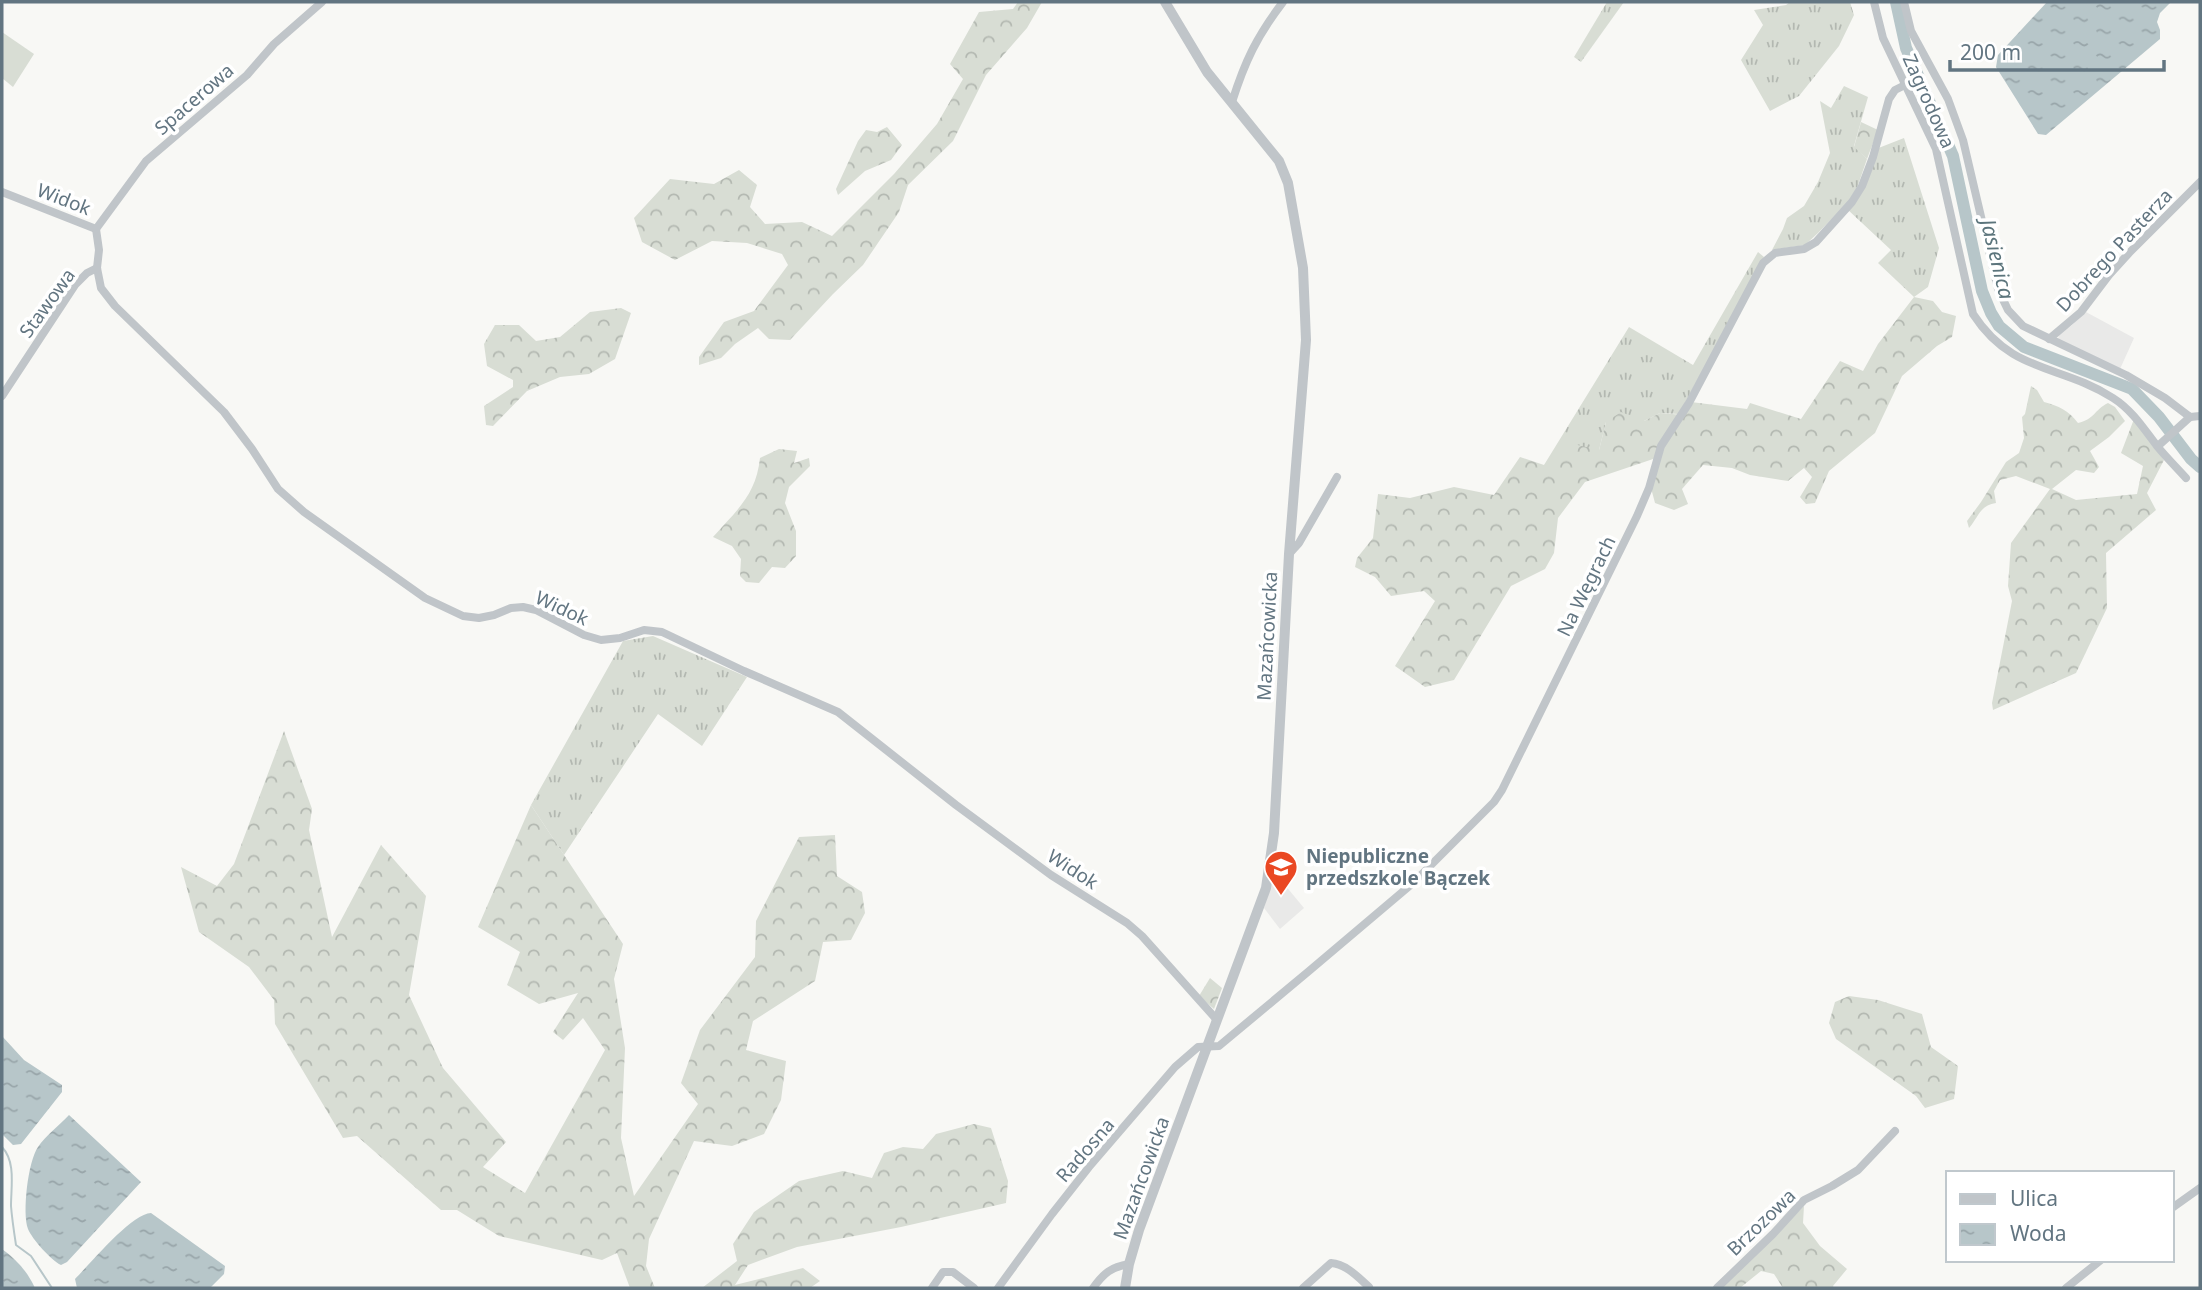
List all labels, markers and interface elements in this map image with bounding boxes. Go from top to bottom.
scale bar [1950,28,2164,72]
text: 200 m [1960,38,2021,66]
street label: Zagrodowa [1897,50,1961,152]
street label: Spacerowa [149,57,239,141]
street label: Widok [33,177,95,221]
street label: Dobrego Pasterza [2050,183,2178,317]
water label: Jasienica [1974,212,2021,302]
street label: Stawowa [13,263,81,343]
street label: Na Węgrach [1550,531,1622,641]
street label: Mazańcowicka [1251,571,1283,701]
street label: Widok [531,584,593,632]
street label: Widok [1042,843,1104,895]
place label: Niepubliczne przedszkole Bączek [1306,843,1490,891]
school or university icon: Niepubliczne przedszkole Bączek [1262,848,1300,897]
street label: Radosna [1050,1112,1120,1188]
street label: Mazańcowicka [1107,1113,1175,1243]
legend [1946,1171,2174,1262]
street label: Brzozowa [1721,1183,1801,1261]
text: Ulica [2010,1184,2058,1212]
text: Woda [2010,1219,2067,1247]

